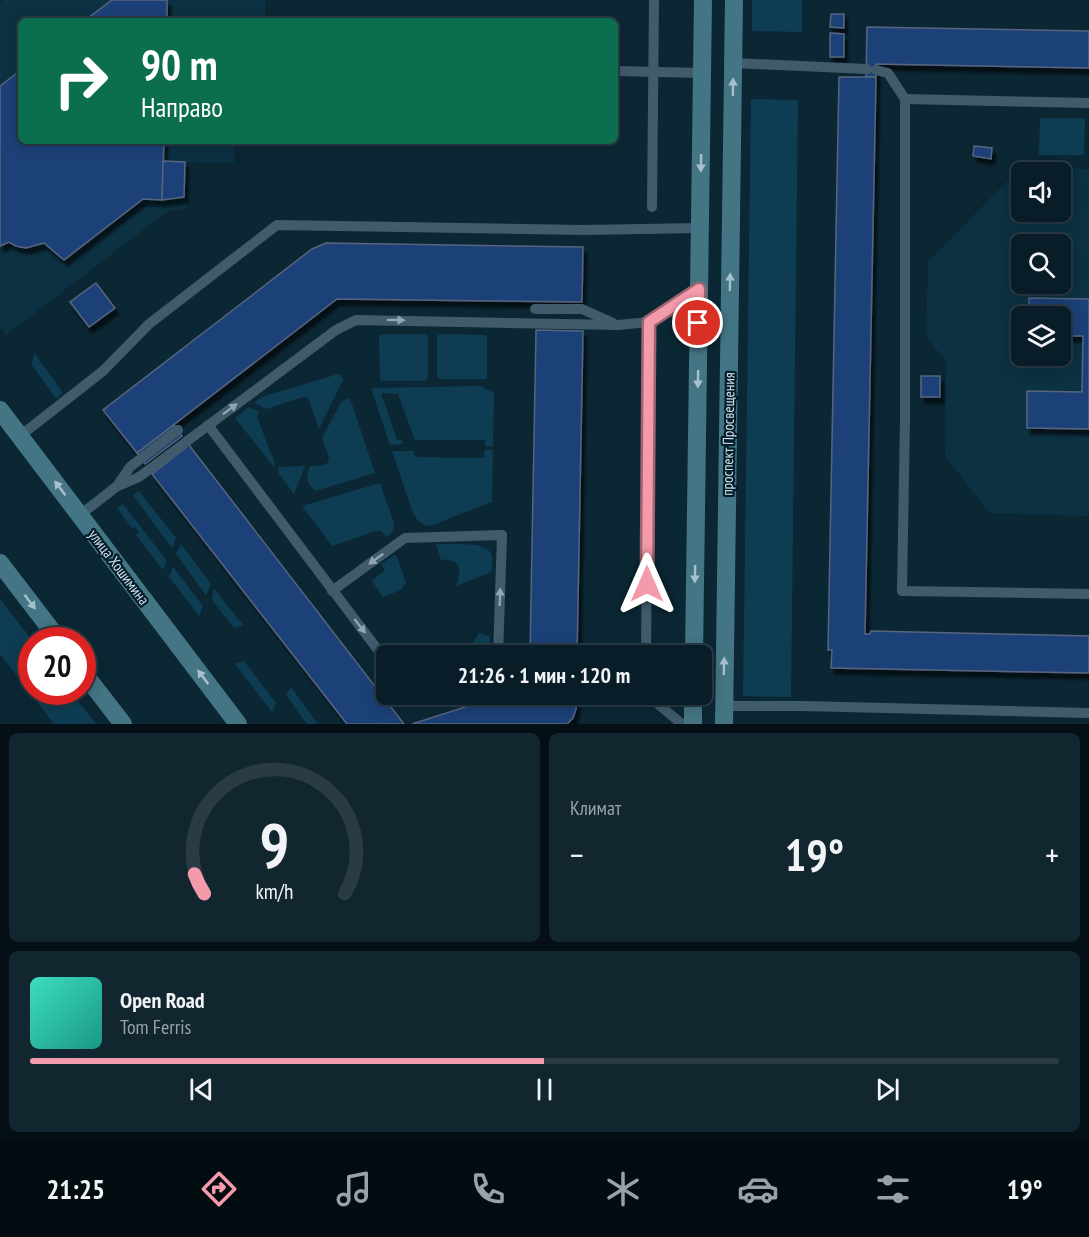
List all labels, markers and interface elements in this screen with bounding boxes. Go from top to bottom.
text: 90 m [141,37,218,92]
icon: right [42,42,120,120]
one-way arrow [728,77,737,96]
text: Направо [141,90,223,124]
one-way arrow [696,154,706,173]
map controls [1011,162,1071,366]
button: sound [1011,162,1071,222]
button: search [1011,234,1071,294]
one-way arrow [725,272,735,291]
pin [672,297,723,348]
icon: arrive [681,306,714,339]
button: layers [1011,306,1071,366]
one-way arrow [387,316,406,325]
one-way arrow [693,370,703,389]
street label: проспект Просвещения [717,372,739,496]
one-way arrow [222,403,237,415]
one-way arrow [54,481,66,496]
street label: улица Хошимина [84,526,154,608]
position arrow [615,552,679,616]
one-way arrow [368,553,384,565]
one-way arrow [690,565,700,584]
one-way arrow [495,588,504,607]
one-way arrow [23,594,35,609]
one-way arrow [353,619,365,634]
speed limit sign: 20 [18,627,96,705]
one-way arrow [720,656,729,675]
text: 21:26 · 1 мин · 120 m [458,661,630,689]
one-way arrow [197,670,209,686]
text: Климат [570,795,621,821]
text: 9 [260,804,289,885]
text: 19° [785,825,844,883]
text: − [570,833,584,876]
text: + [1045,833,1059,876]
text: km/h [255,878,294,906]
text: Open Road [120,986,205,1014]
text: Tom Ferris [120,1014,191,1040]
icon: previous [185,1073,218,1106]
icon: pause [528,1073,561,1106]
icon: next [871,1073,904,1106]
icon: directions [198,1168,240,1210]
icon: music [333,1168,375,1210]
icon: phone [467,1168,509,1210]
icon: climate [602,1168,644,1210]
icon: car [737,1168,779,1210]
icon: filters [872,1168,914,1210]
text: 21:25 [46,1172,105,1206]
text: 19° [1007,1172,1042,1206]

